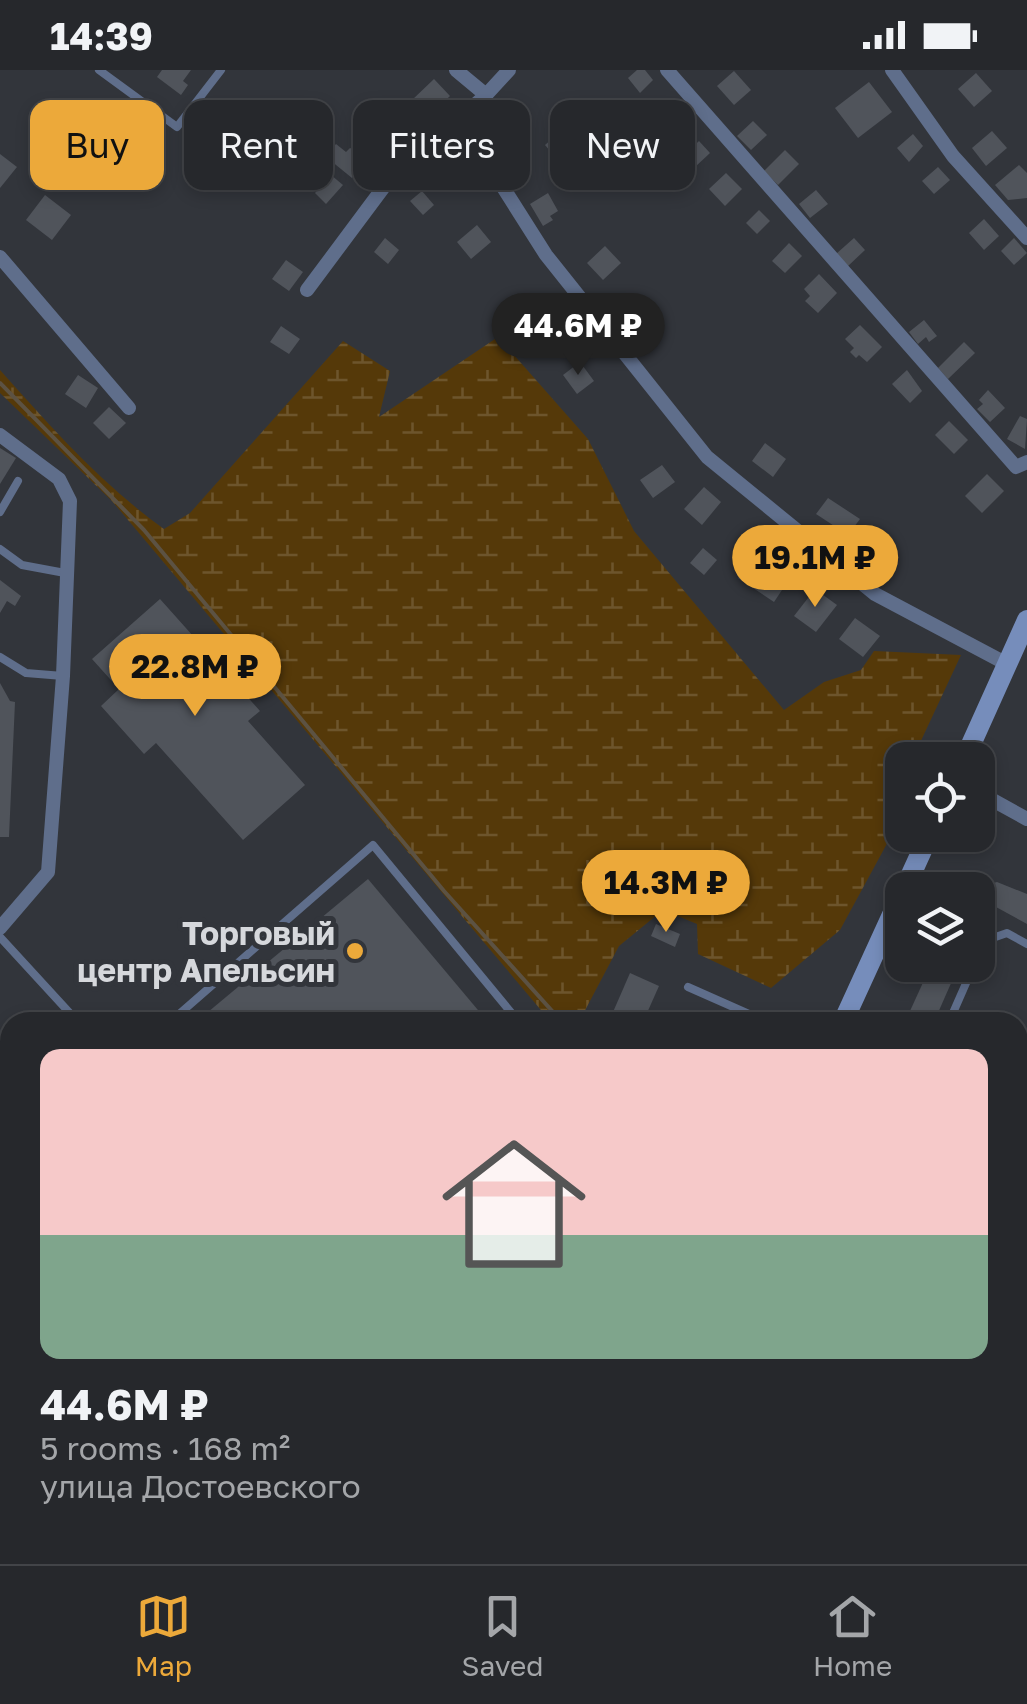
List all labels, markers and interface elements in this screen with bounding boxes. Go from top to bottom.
text: 14:39 [50,13,153,58]
chip: Buy [30,100,164,190]
chip: Rent [184,100,333,190]
chip: Filters [353,100,530,190]
chip: New [550,100,695,190]
pin: 44.6M ₽ [486,293,670,378]
text: 44.6M ₽ [514,306,642,344]
pin: 19.1M ₽ [723,525,907,610]
text: 19.1M ₽ [754,538,876,576]
pin: 22.8M ₽ [103,634,287,719]
text: 22.8M ₽ [131,647,259,685]
map controls [885,742,995,982]
button: locate [885,742,995,852]
pin: 14.3M ₽ [574,850,758,935]
text: 14.3M ₽ [604,863,728,901]
button: layers [885,872,995,982]
place label: Торговый центр Апельсин [77,914,335,989]
marker: Торговый центр Апельсин [344,940,366,962]
icon: home [424,1114,604,1294]
text: 44.6M ₽ [40,1379,209,1429]
text: 5 rooms · 168 m² [40,1429,290,1467]
text: улица Достоевского [40,1467,361,1505]
tab: Map [135,1589,192,1682]
tab: Saved [462,1589,543,1682]
tab: Home [813,1589,892,1682]

